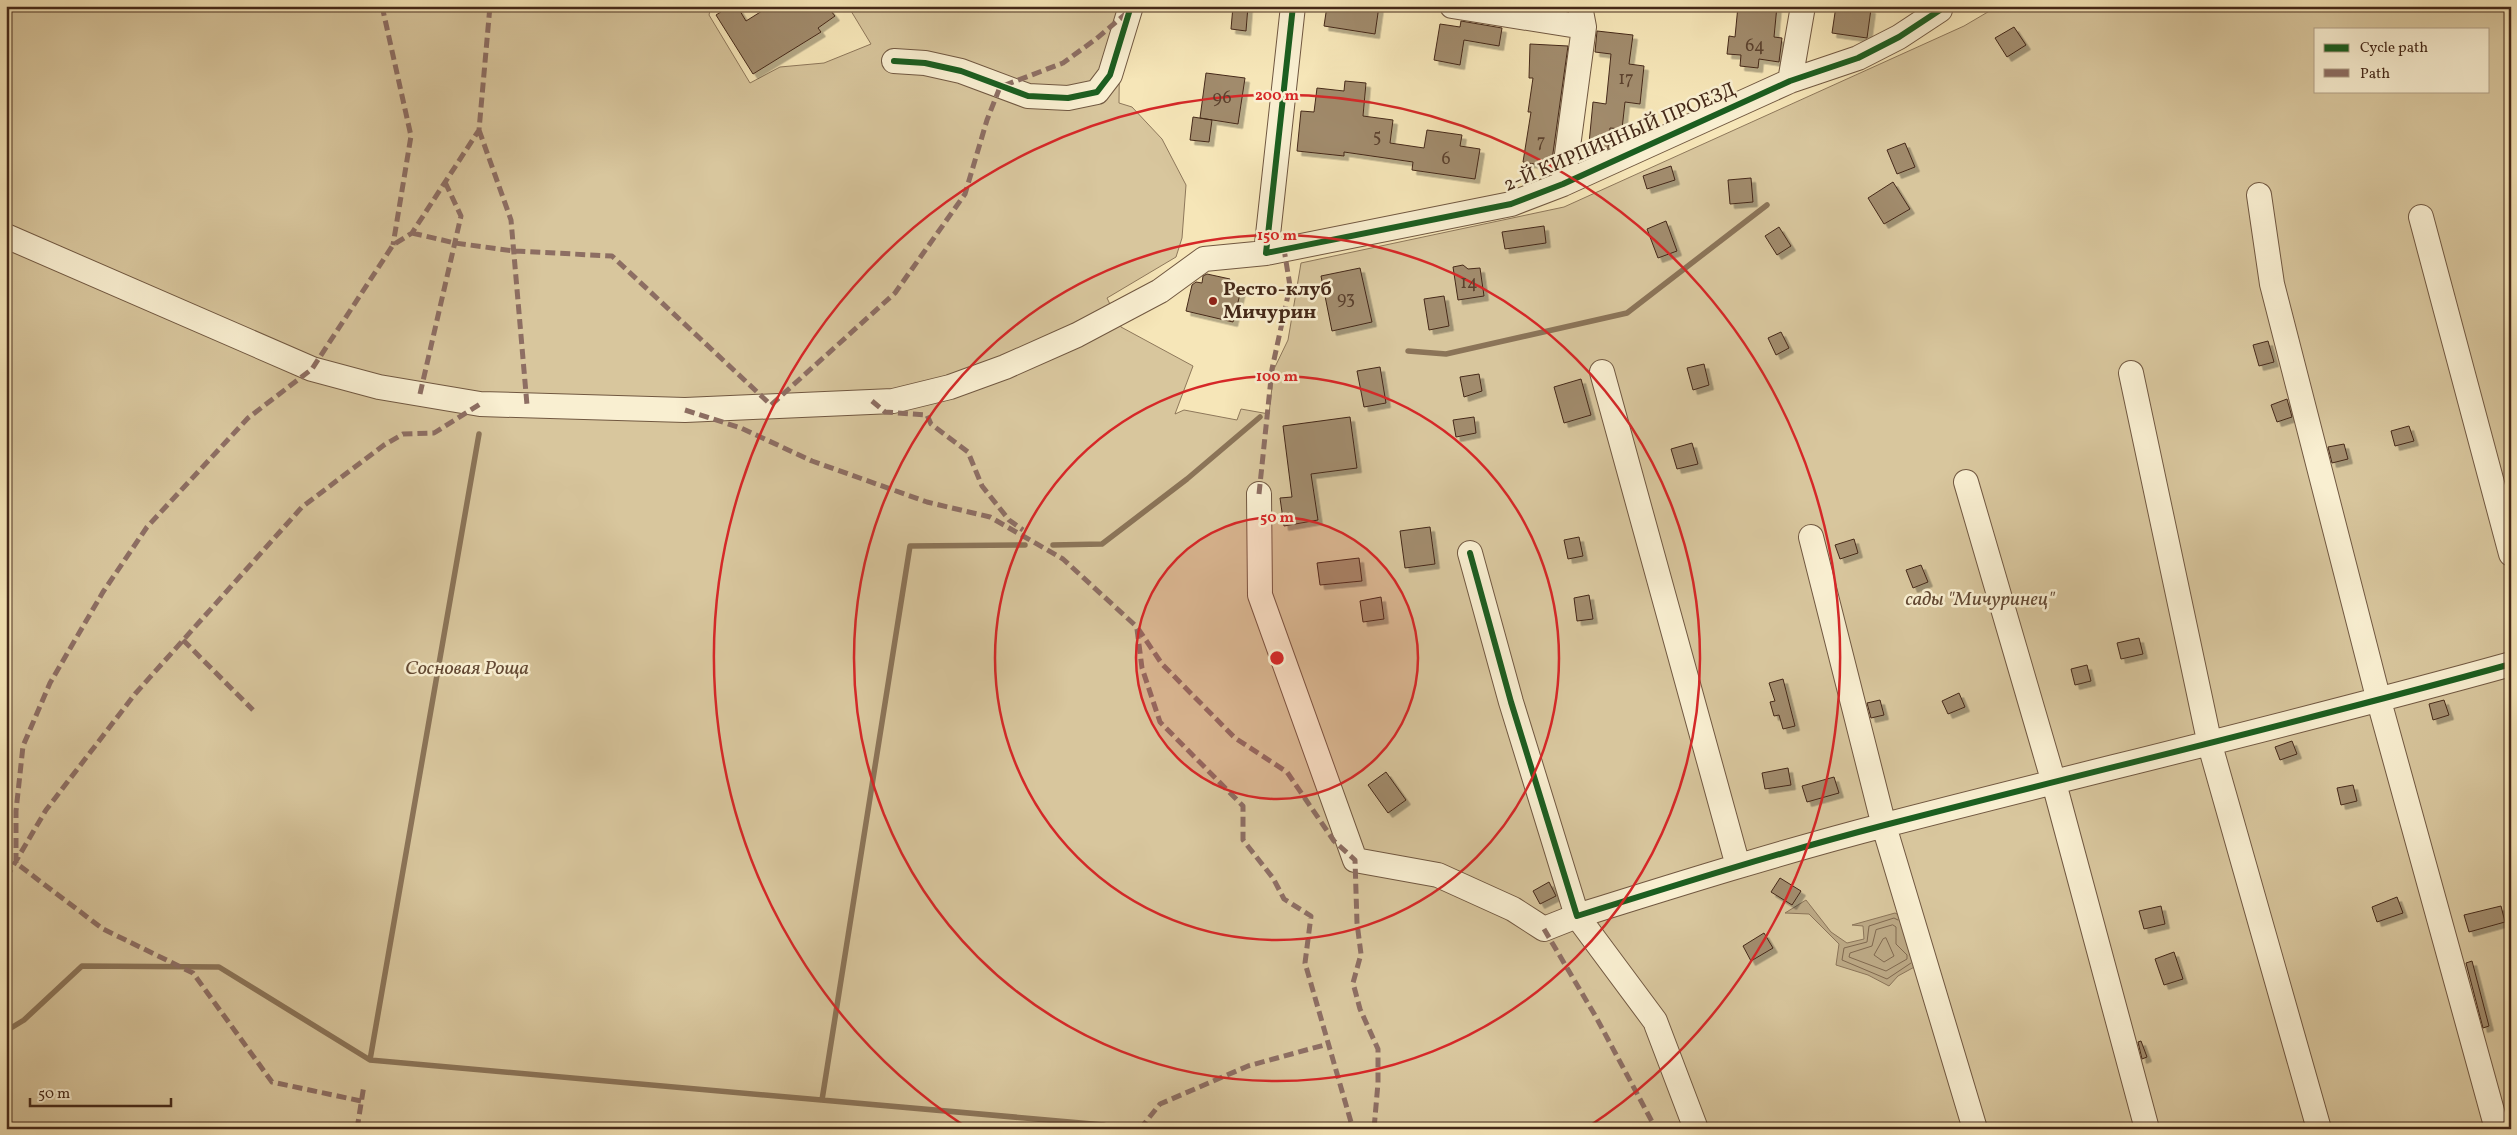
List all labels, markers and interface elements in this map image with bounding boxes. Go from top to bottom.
legend [2314,28,2490,92]
house number: 64 [1745,34,1765,59]
text: Cycle path [2360,38,2428,59]
text: Path [2360,64,2390,85]
house number: 17 [1618,67,1634,92]
street label: 2-Й КИРПИЧНЫЙ ПРОЕЗД [1499,76,1741,200]
house number: 96 [1212,86,1232,111]
text: 200 m [1255,86,1299,107]
house number: 5 [1373,125,1381,150]
house number: 7 [1537,130,1545,155]
house number: 6 [1441,147,1451,172]
text: 150 m [1257,226,1297,247]
house number: 14 [1460,271,1478,296]
place label: Ресто-клуб Мичурин [1223,276,1332,327]
house number: 93 [1337,287,1355,312]
marker: Ресто-клуб Мичурин [1207,295,1219,307]
text: 100 m [1256,367,1299,388]
text: 50 m [1260,508,1294,529]
park label: сады "Мичуринец" [1905,586,2056,614]
centre of rings [1268,649,1286,667]
park label: Сосновая Роща [405,655,529,683]
scale bar [30,1075,171,1107]
text: 50 m [38,1084,70,1105]

